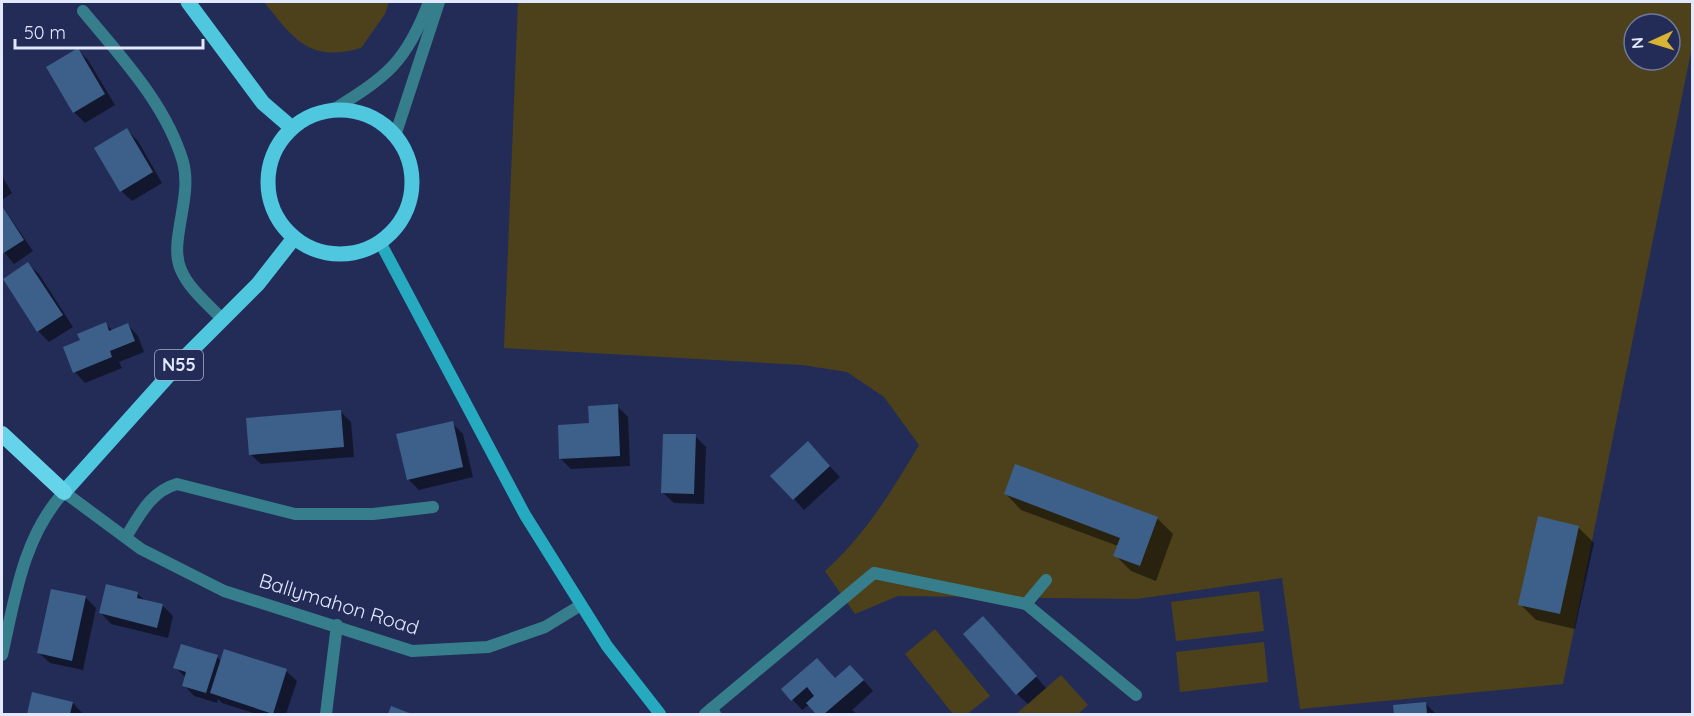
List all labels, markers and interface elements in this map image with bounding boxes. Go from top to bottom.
scale bar [15,12,202,50]
north arrow [1622,12,1682,72]
text: 50 m [24,21,66,44]
text: N [1627,36,1647,50]
road number: N55 [155,350,203,380]
street label: Ballymahon Road [256,567,422,640]

